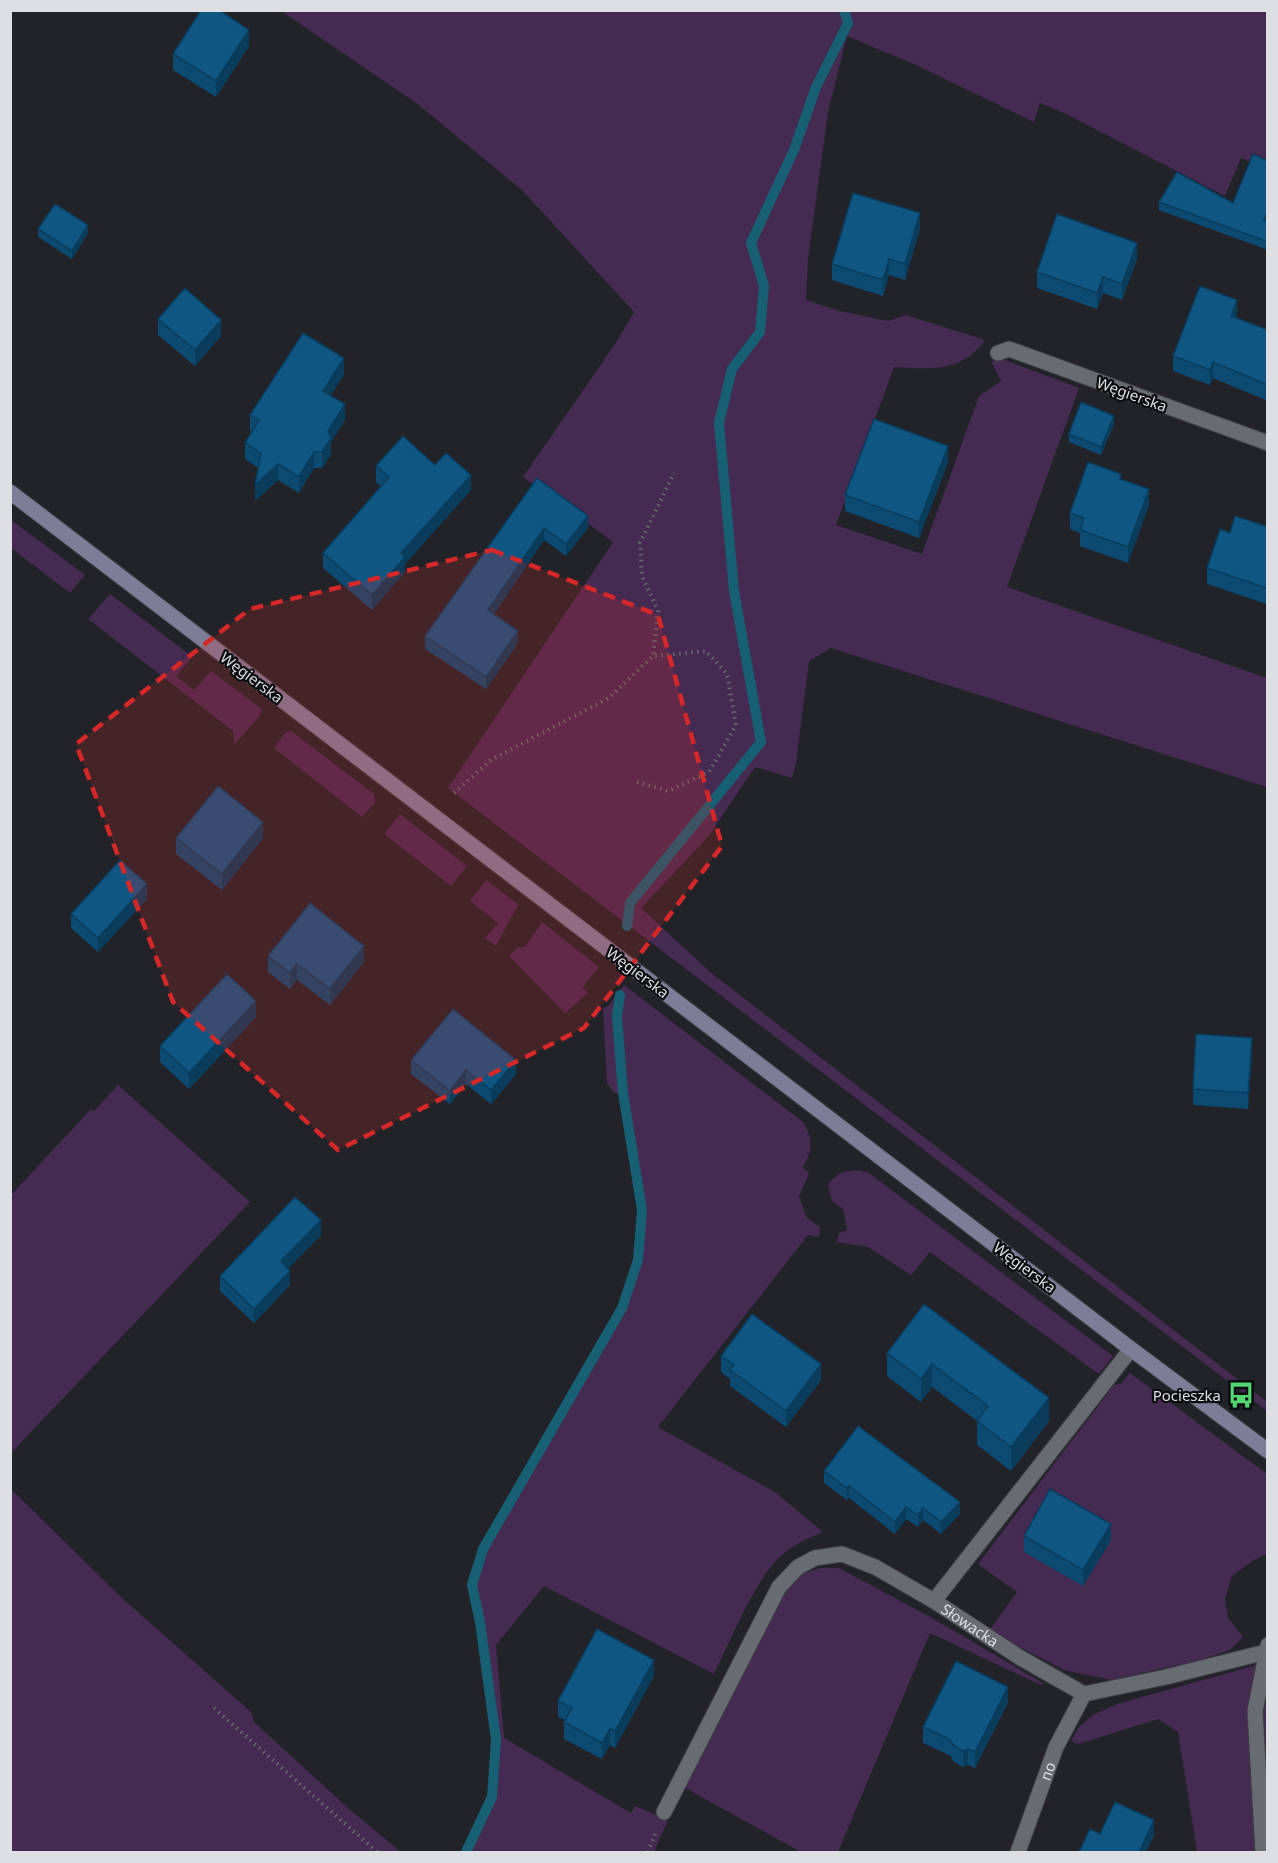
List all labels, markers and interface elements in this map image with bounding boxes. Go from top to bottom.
street label: Węgierska [1094,372,1170,416]
street label: Węgierska [217,647,287,707]
street label: Węgierska [603,942,673,1002]
street label: Węgierska [990,1237,1060,1297]
bus stop icon: Pocieszka [1226,1380,1256,1410]
place label: Pocieszka [1153,1385,1221,1405]
street label: Słowacka [937,1599,1003,1651]
street label: no [1035,1759,1060,1783]

